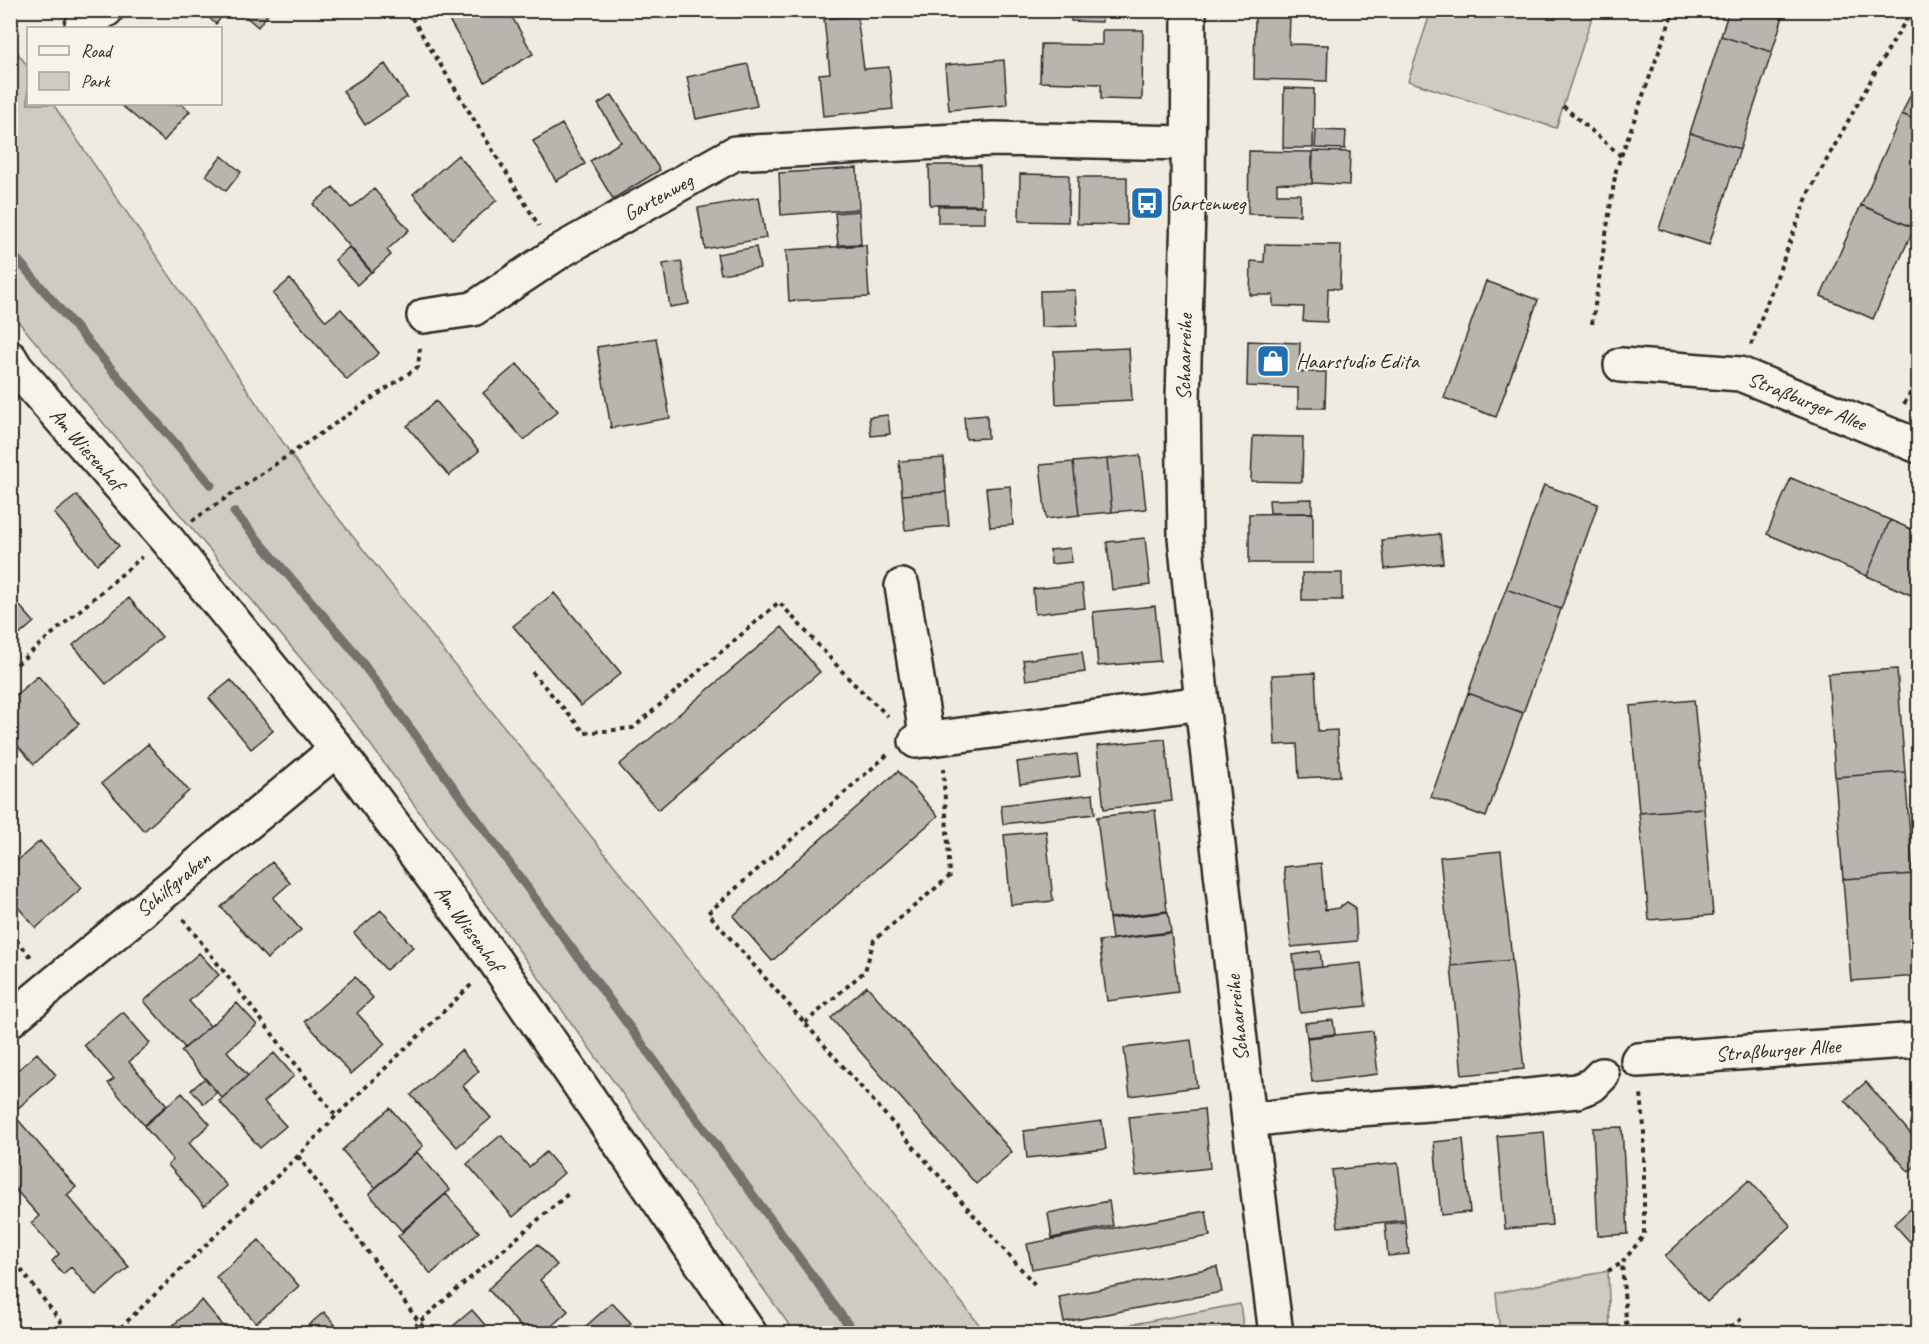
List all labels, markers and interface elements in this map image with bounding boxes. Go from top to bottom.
legend [27,27,222,105]
text: Road [81,40,114,62]
text: Park [81,70,111,92]
street label: Gartenweg [619,167,699,227]
bus stop icon: Gartenweg [1129,185,1165,221]
place label: Gartenweg [1170,190,1247,216]
street label: Schaarreihe [1170,312,1198,401]
shop icon: Haarstudio Edita [1255,343,1291,379]
place label: Haarstudio Edita [1296,348,1421,374]
street label: Straßburger Allee [1744,366,1872,437]
street label: Am Wiesenhof [44,403,132,498]
street label: Schilfgraben [130,845,216,923]
street label: Am Wiesenhof [429,880,511,979]
street label: Schaarreihe [1219,972,1254,1062]
street label: Straßburger Allee [1715,1033,1843,1067]

